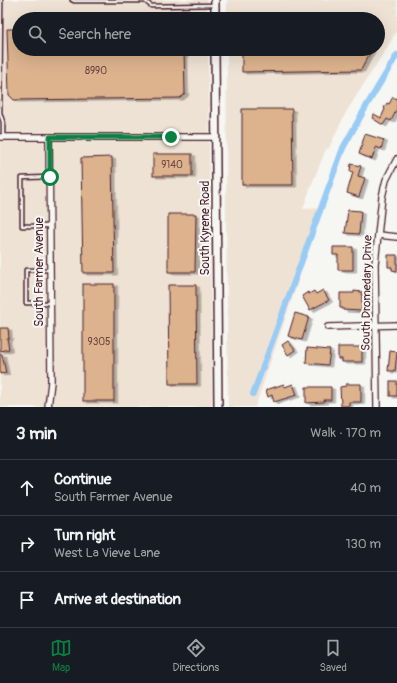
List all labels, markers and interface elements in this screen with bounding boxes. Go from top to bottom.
search box [12,12,385,56]
icon: search [26,23,48,45]
text: Search here [58,25,131,44]
house number: 8990 [85,65,107,77]
route end [162,128,180,146]
house number: 9140 [161,159,183,171]
route start [41,168,59,186]
street label: South Kyrene Road [198,180,213,275]
street label: South Farmer Avenue [32,217,47,327]
street label: South Dromedary Drive [358,235,376,351]
house number: 9305 [88,336,110,348]
text: 3 min [16,423,57,444]
text: Walk · 170 m [310,425,381,441]
text: Continue [54,470,112,489]
icon: ahead [16,477,38,499]
text: 40 m [350,480,381,496]
text: South Farmer Avenue [54,489,172,505]
text: Turn right [54,526,115,545]
icon: right [16,533,38,555]
text: 130 m [345,536,381,552]
text: West La Vieve Lane [54,545,160,561]
icon: arrive [16,589,38,611]
text: Arrive at destination [54,590,181,609]
tab: Map [50,637,72,674]
tab: Directions [172,637,219,674]
tab: Saved [320,637,347,674]

